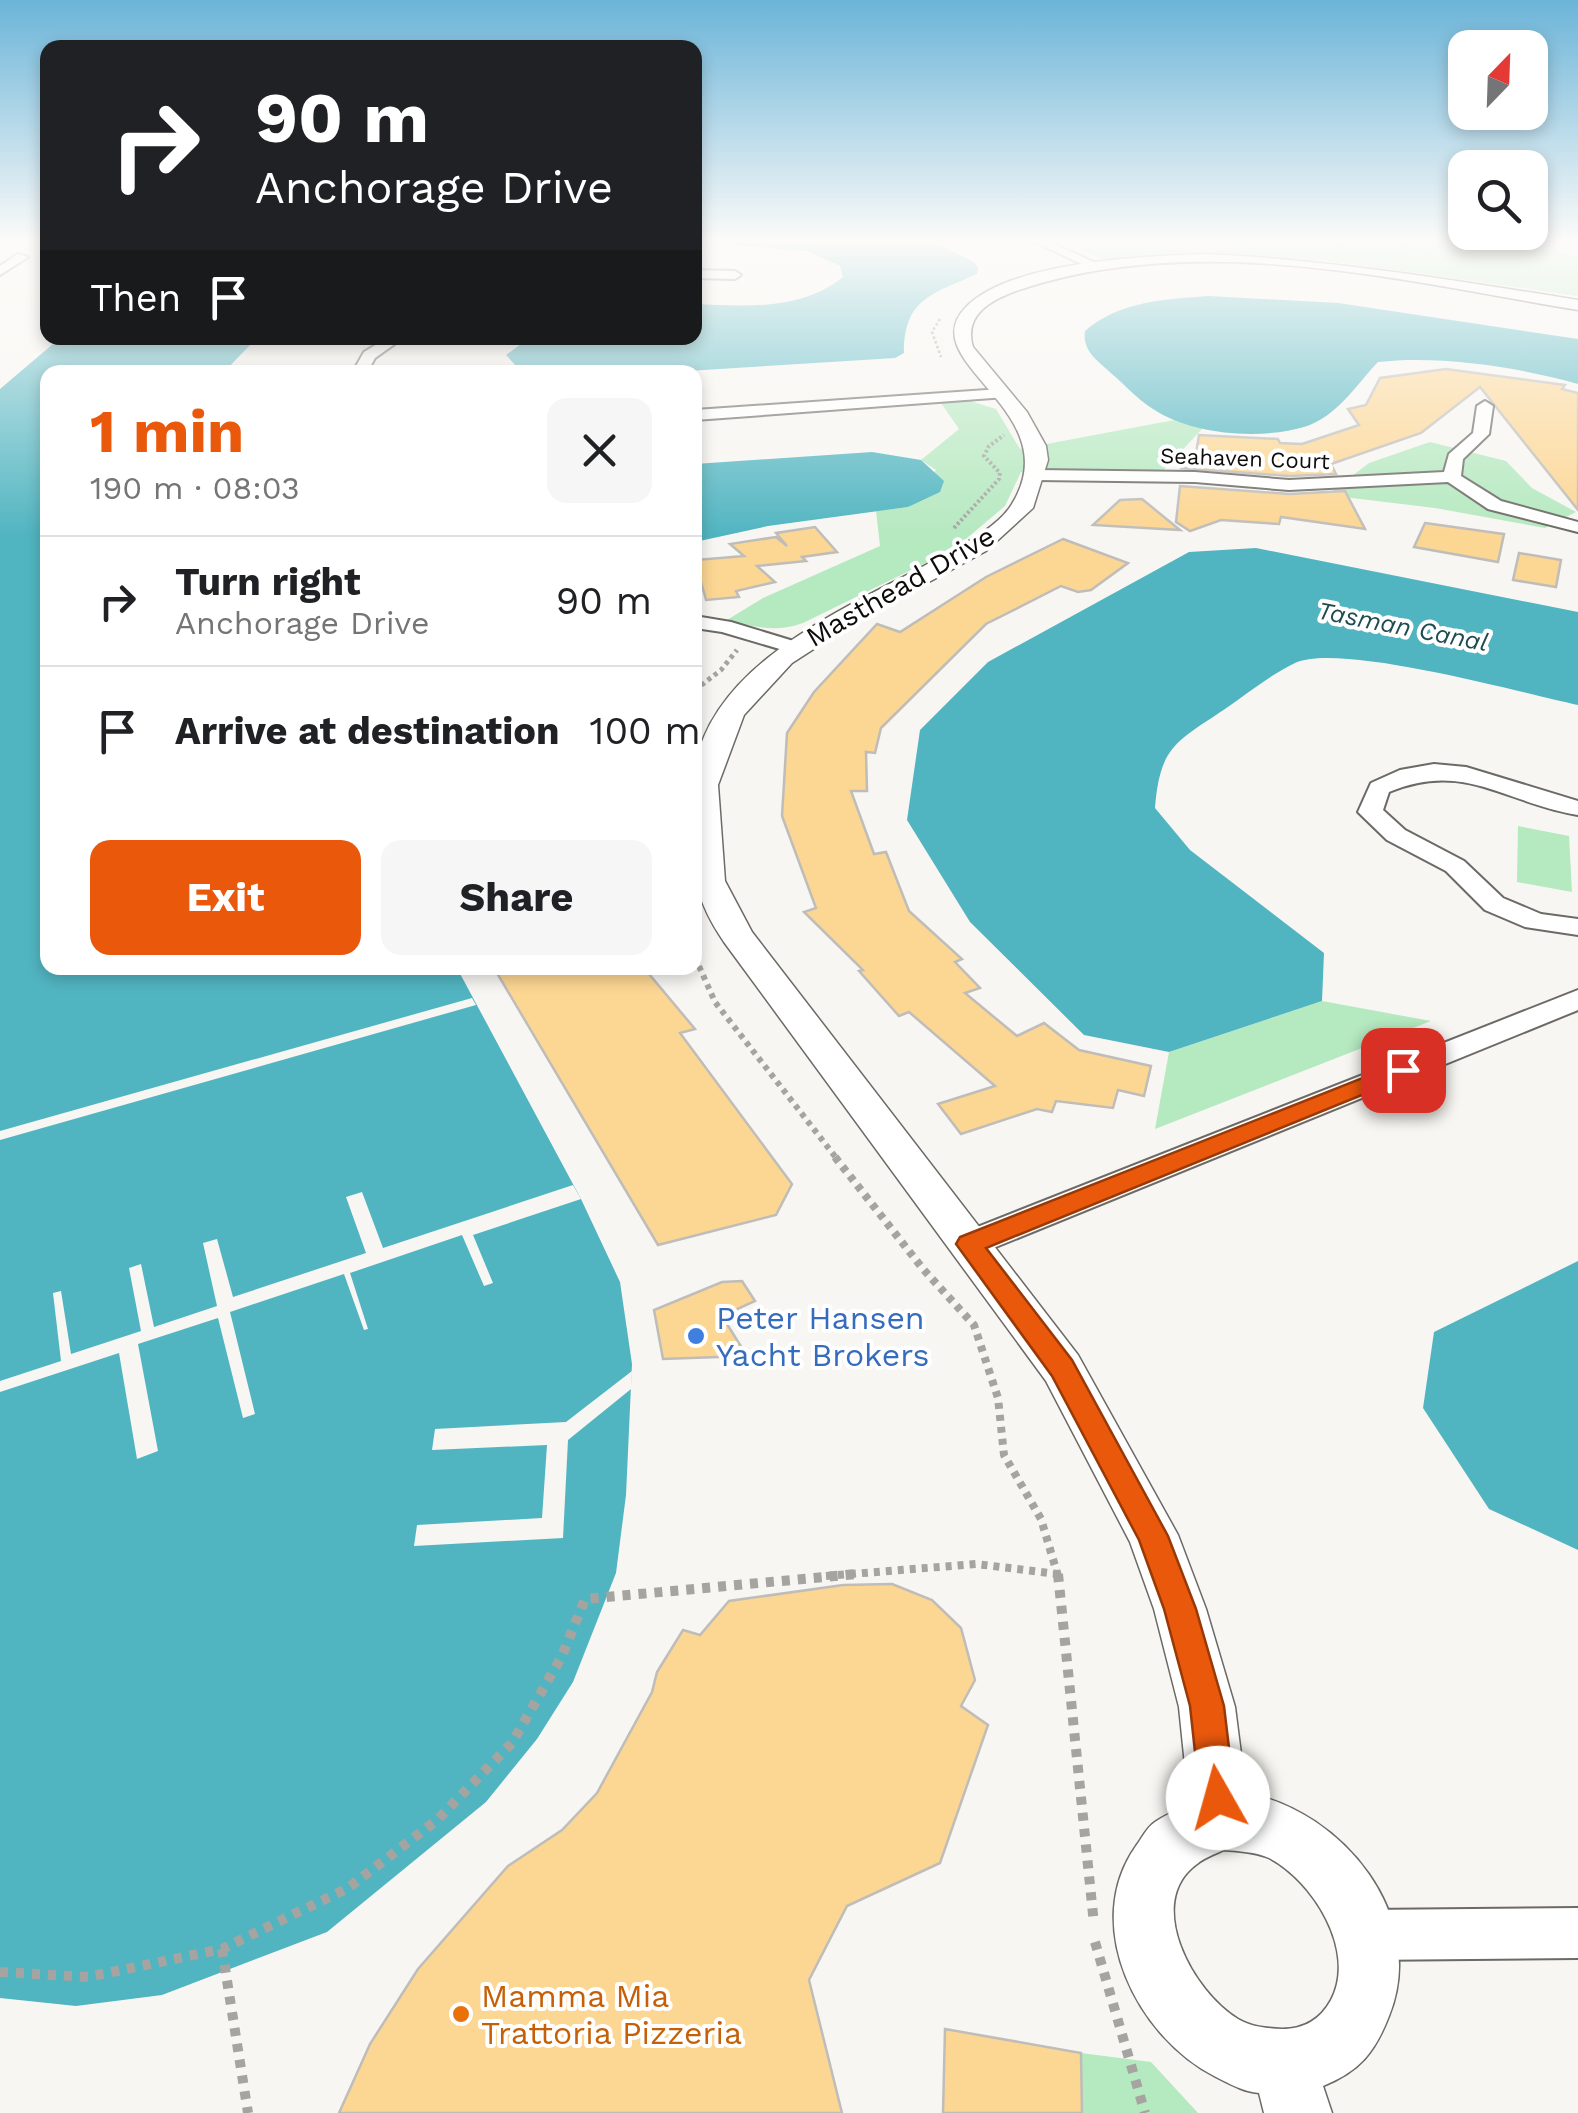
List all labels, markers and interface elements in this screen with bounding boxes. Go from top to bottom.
north arrow [1448,30,1548,130]
map controls [1448,30,1548,250]
text: 90 m [255,77,429,159]
icon: right [90,80,220,210]
button: search [1448,150,1548,250]
text: Anchorage Drive [255,161,613,214]
icon: arrive [201,270,256,325]
text: Then [90,276,181,320]
text: 1 min [90,396,244,467]
button: close [547,398,652,503]
street label: Seahaven Court [1160,443,1330,474]
text: 190 m · 08:03 [90,469,300,507]
street label: Masthead Drive [800,519,1000,654]
text: Turn right [175,560,361,604]
icon: right [90,574,145,629]
text: 90 m [556,579,652,623]
water label: Tasman Canal [1315,596,1490,657]
text: Anchorage Drive [175,604,430,642]
icon: arrive [90,704,145,759]
text: Arrive at destination [175,709,560,753]
text: 100 m [590,709,701,753]
button: Exit [90,840,361,955]
button: Share [381,840,652,955]
pin [1361,1028,1446,1113]
icon: arrive [1376,1043,1431,1098]
place label: Peter Hansen Yacht Brokers [716,1299,929,1374]
marker: Peter Hansen Yacht Brokers [685,1325,707,1347]
position arrow [1166,1746,1270,1850]
place label: Mamma Mia Trattoria Pizzeria [481,1977,742,2052]
marker: Mamma Mia Trattoria Pizzeria [450,2003,472,2025]

